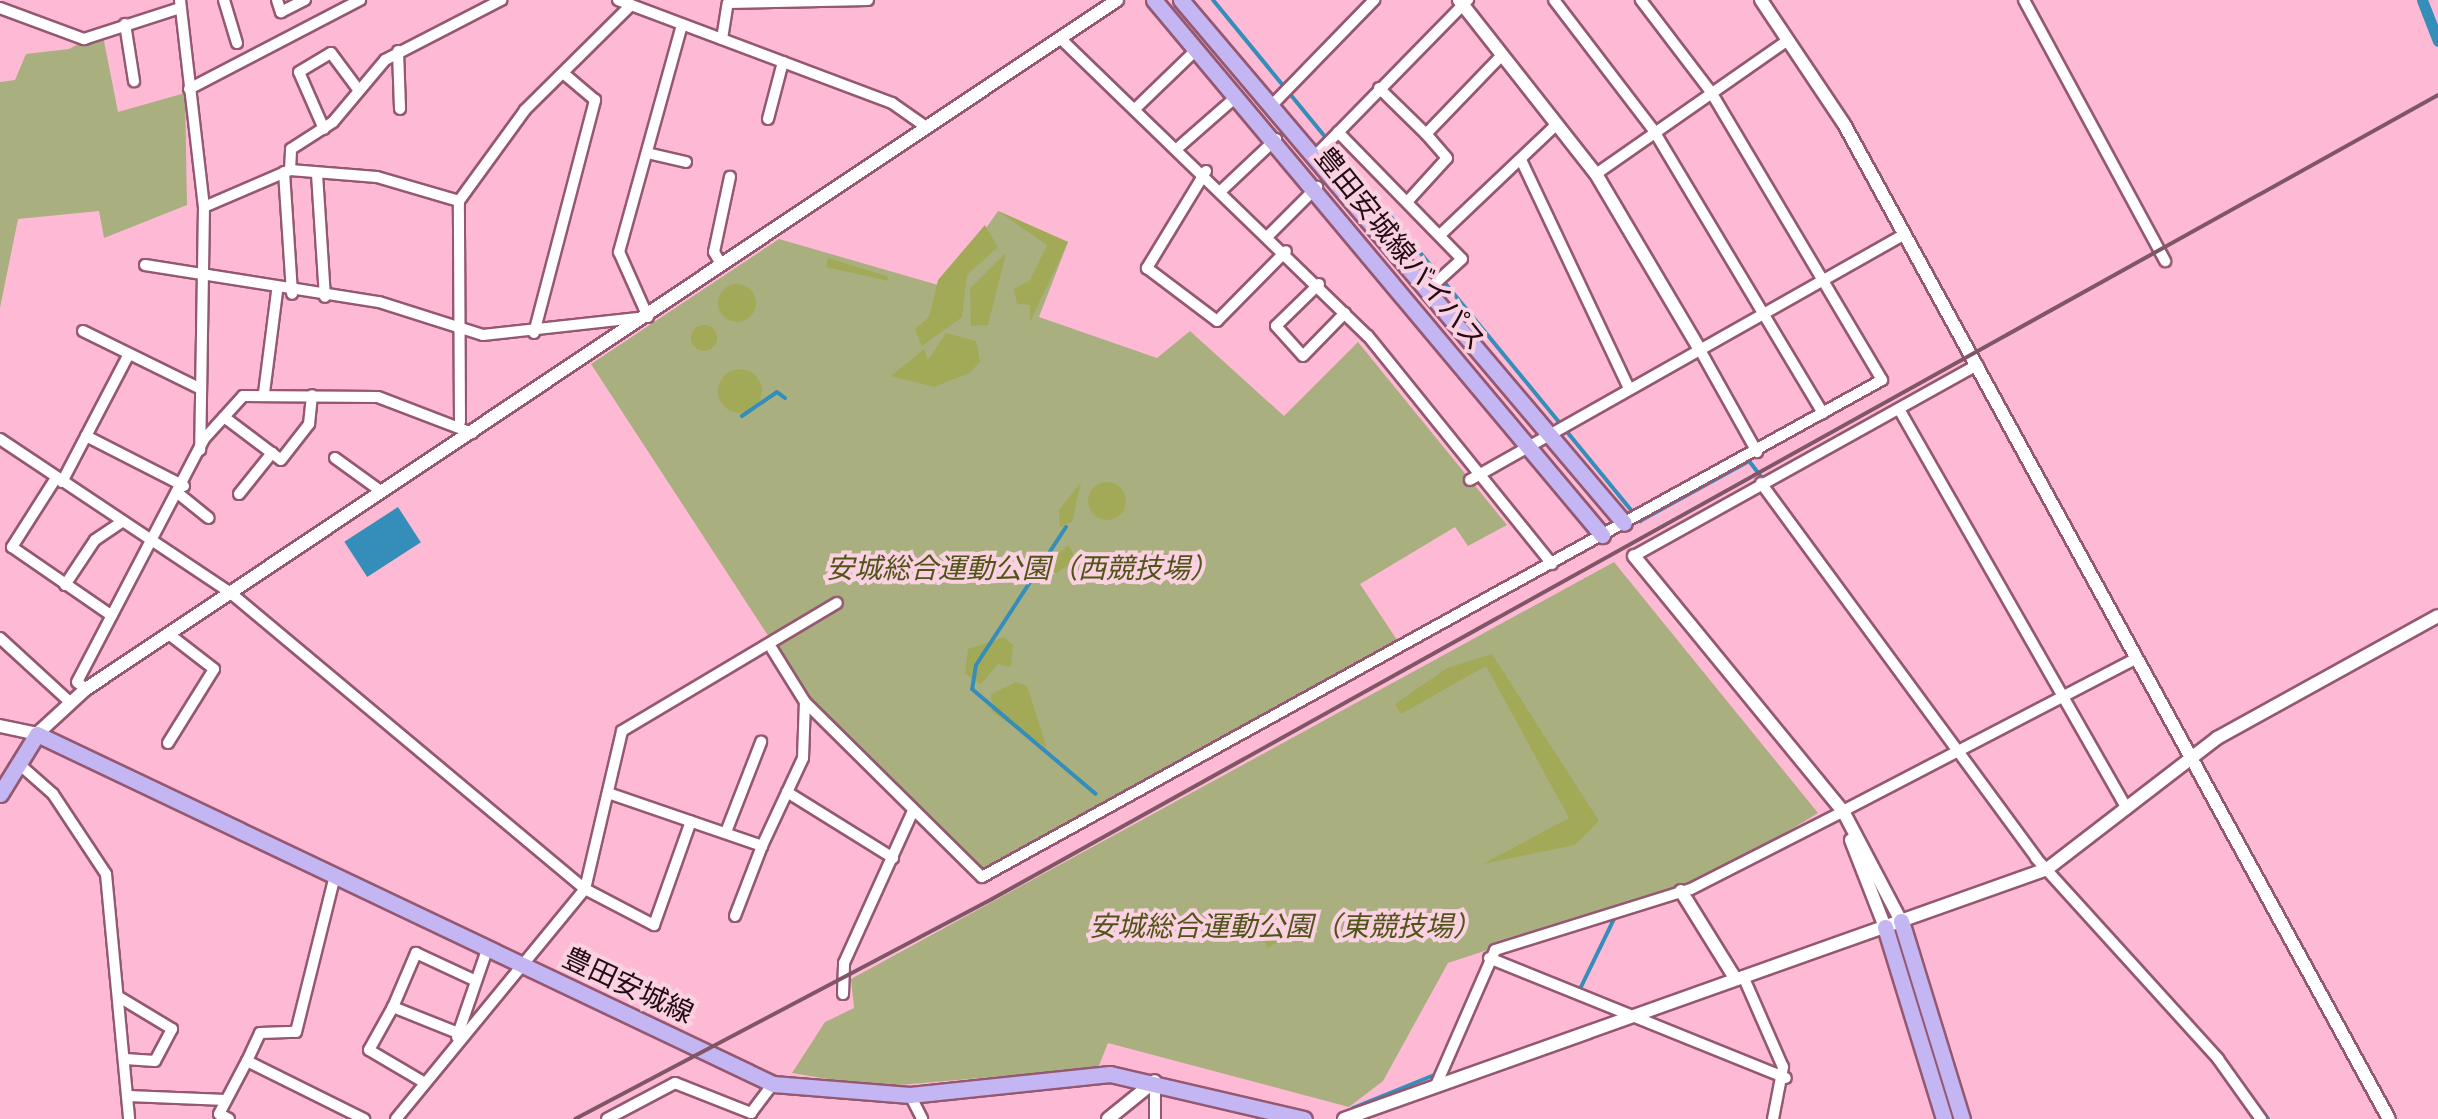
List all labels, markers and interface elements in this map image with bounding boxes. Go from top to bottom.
street label: 豊田安城線バイパス [1308,141,1492,357]
park label: 安城総合運動公園（西競技場） [826,552,1218,586]
park label: 安城総合運動公園（東競技場） [1089,910,1481,944]
street label: 豊田安城線 [557,941,699,1031]

